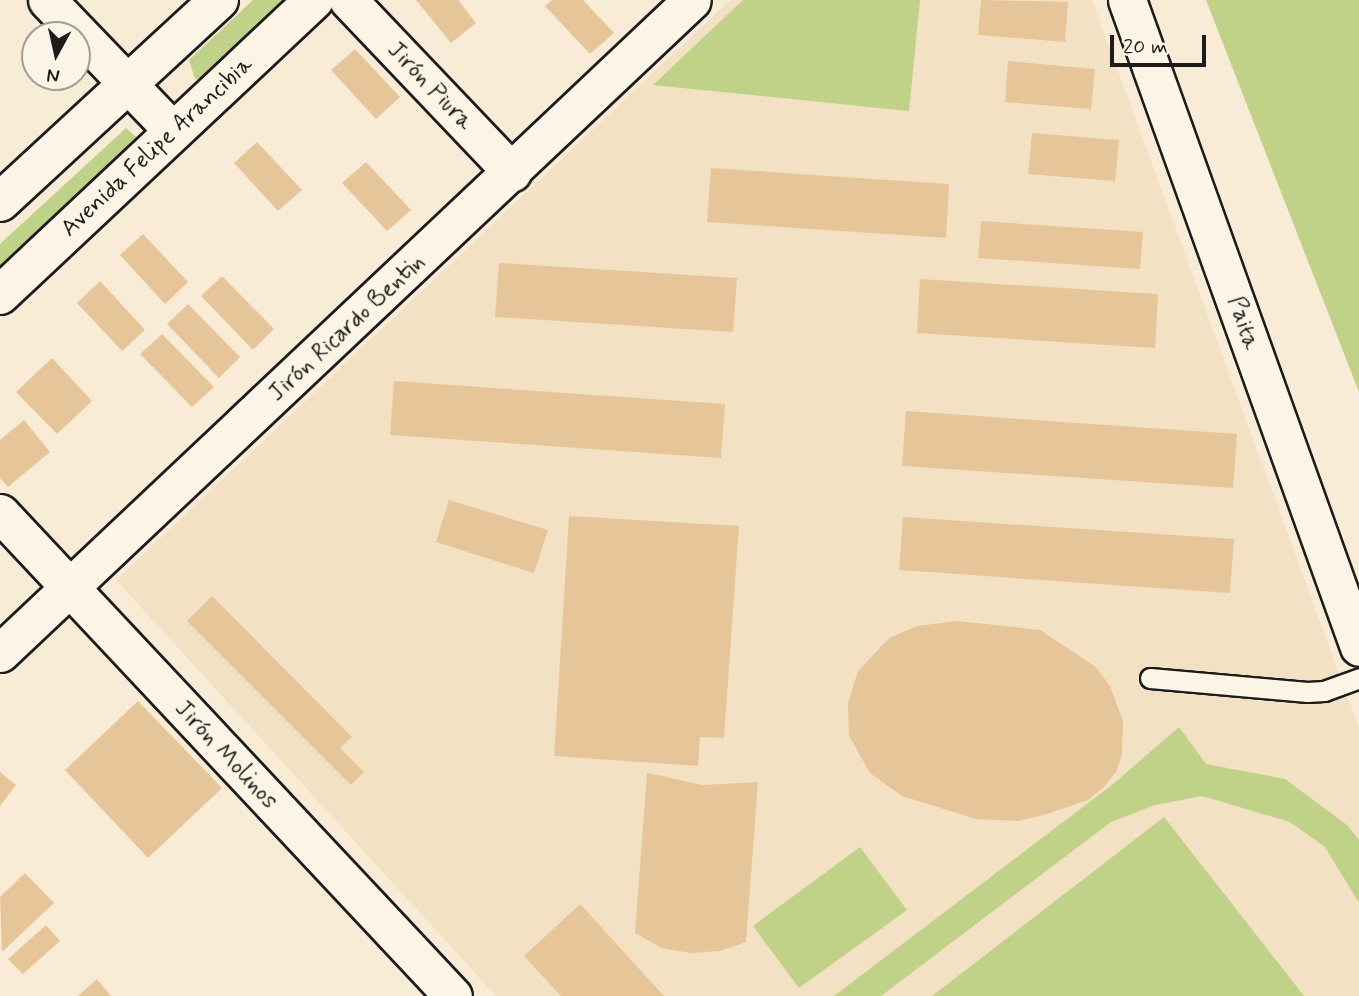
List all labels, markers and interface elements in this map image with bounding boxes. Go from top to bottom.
north arrow [21,21,91,91]
scale bar [1114,21,1210,65]
text: 20 m [1123,33,1168,61]
street label: Jirón Piura [382,37,478,135]
street label: Avenida Felipe Arancibia [57,52,257,242]
text: N [45,62,61,89]
street label: Jirón Ricardo Bentin [262,247,432,409]
street label: Paita [1220,293,1266,353]
street label: Jirón Molinos [169,695,283,815]

